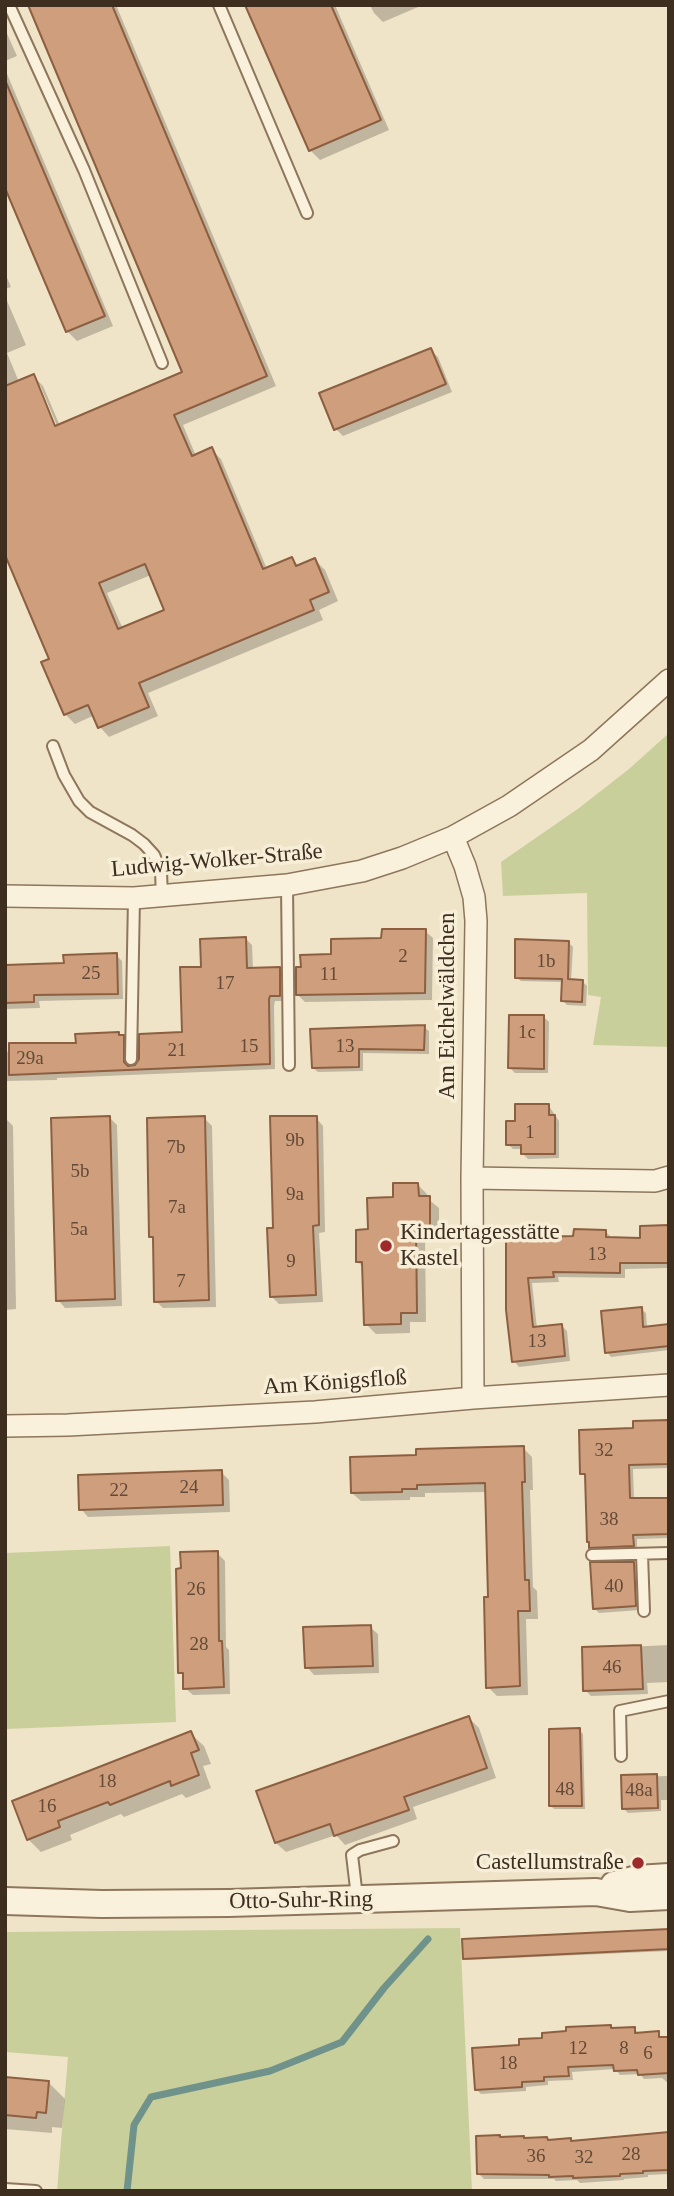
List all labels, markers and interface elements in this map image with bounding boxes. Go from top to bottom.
street label: Ludwig-Wolker-Straße [110,838,324,884]
street label: Am Eichelwäldchen [434,912,462,1100]
house number: 2 [398,946,408,968]
house number: 1b [536,951,556,973]
house number: 25 [82,963,100,985]
house number: 11 [320,964,338,986]
house number: 17 [216,973,234,995]
house number: 1c [518,1022,536,1044]
house number: 15 [240,1036,258,1058]
house number: 13 [336,1036,354,1058]
house number: 21 [168,1040,186,1062]
house number: 29a [16,1048,44,1070]
house number: 1 [525,1122,535,1144]
house number: 9b [286,1130,304,1152]
house number: 7b [166,1137,186,1159]
house number: 5b [70,1161,90,1183]
house number: 9a [286,1184,304,1206]
house number: 7a [168,1197,186,1219]
house number: 5a [70,1219,88,1241]
place label: Kindertagesstätte Kastel [400,1219,560,1273]
marker: Kindertagesstätte Kastel [378,1238,394,1254]
house number: 13 [588,1244,607,1266]
house number: 9 [286,1251,296,1273]
house number: 7 [176,1271,186,1293]
house number: 13 [527,1331,546,1353]
street label: Am Königsfloß [262,1364,408,1402]
house number: 32 [594,1440,614,1462]
house number: 24 [180,1477,198,1499]
house number: 22 [110,1480,128,1502]
house number: 38 [600,1509,618,1531]
house number: 40 [604,1576,624,1598]
house number: 26 [186,1579,206,1601]
house number: 28 [190,1634,208,1656]
house number: 46 [602,1657,622,1679]
house number: 18 [98,1771,116,1793]
house number: 48 [555,1779,574,1801]
house number: 48a [625,1780,653,1802]
house number: 16 [38,1796,56,1818]
place label: Castellumstraße [476,1849,624,1877]
marker: Castellumstraße [630,1855,646,1871]
street label: Otto-Suhr-Ring [229,1886,373,1916]
house number: 12 [568,2038,588,2060]
house number: 8 [619,2038,629,2060]
house number: 6 [643,2043,653,2065]
house number: 18 [498,2053,518,2075]
house number: 28 [622,2144,640,2166]
house number: 36 [526,2146,546,2168]
house number: 32 [574,2147,594,2169]

